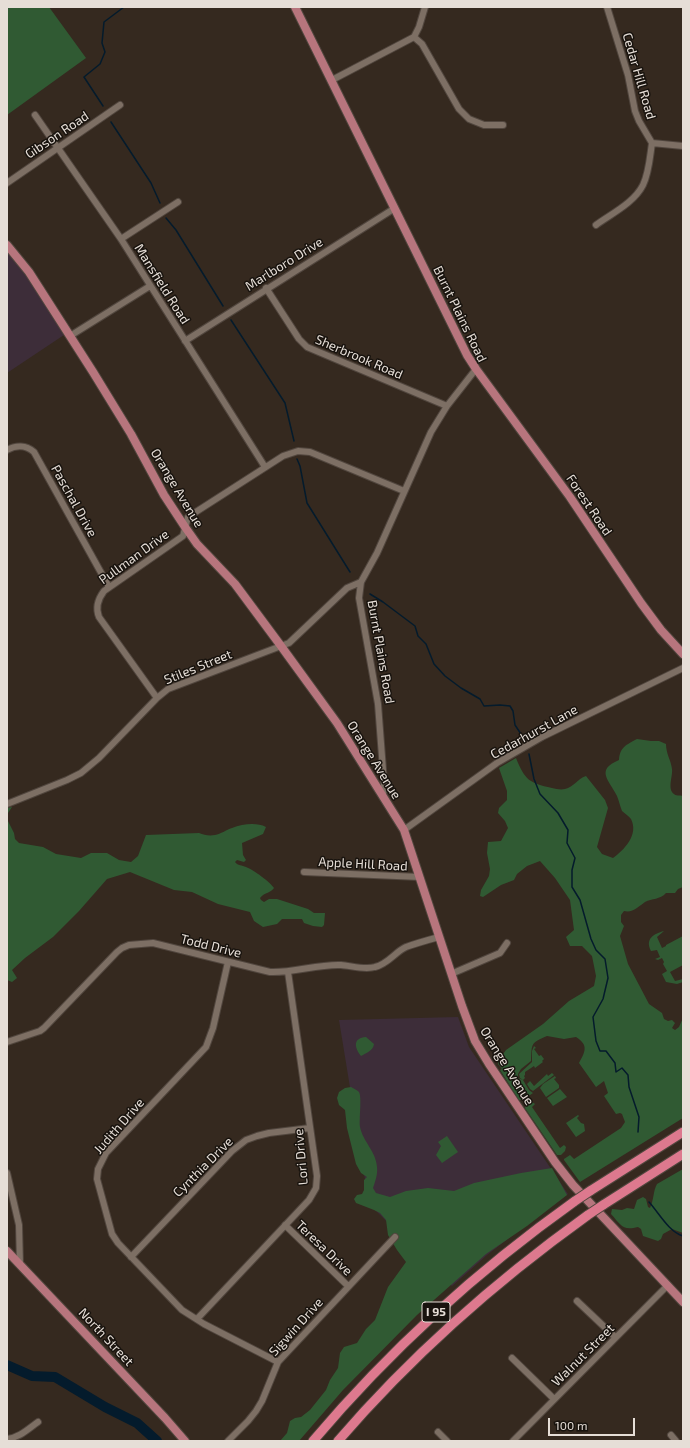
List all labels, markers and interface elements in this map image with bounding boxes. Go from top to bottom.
street label: Cedar Hill Road [619,31,659,121]
street label: Gibson Road [22,108,92,162]
street label: Marlboro Drive [242,234,326,294]
street label: Mansfield Road [131,241,193,327]
street label: Burnt Plains Road [430,263,490,365]
street label: Sherbrook Road [313,332,405,382]
street label: Orange Avenue [147,446,207,530]
street label: Paschal Drive [48,462,100,540]
street label: Forest Road [563,471,615,539]
street label: Pullman Drive [96,526,172,588]
street label: Burnt Plains Road [364,599,398,705]
street label: Stiles Street [162,646,234,688]
street label: Cedarhurst Lane [488,702,580,762]
street label: Orange Avenue [344,718,404,802]
street label: Apple Hill Road [318,854,408,874]
street label: Todd Drive [179,931,243,961]
street label: Orange Avenue [477,1024,537,1108]
street label: Judith Drive [91,1095,147,1157]
street label: Lori Drive [291,1128,311,1186]
street label: Cynthia Drive [170,1134,236,1200]
street label: Teresa Drive [292,1217,356,1279]
street label: Sigwin Drive [266,1295,326,1359]
road number: I 95 [422,1302,450,1322]
street label: North Street [75,1305,137,1369]
street label: Walnut Street [548,1320,618,1390]
scale bar [550,1410,637,1436]
text: 100 m [555,1418,587,1432]

